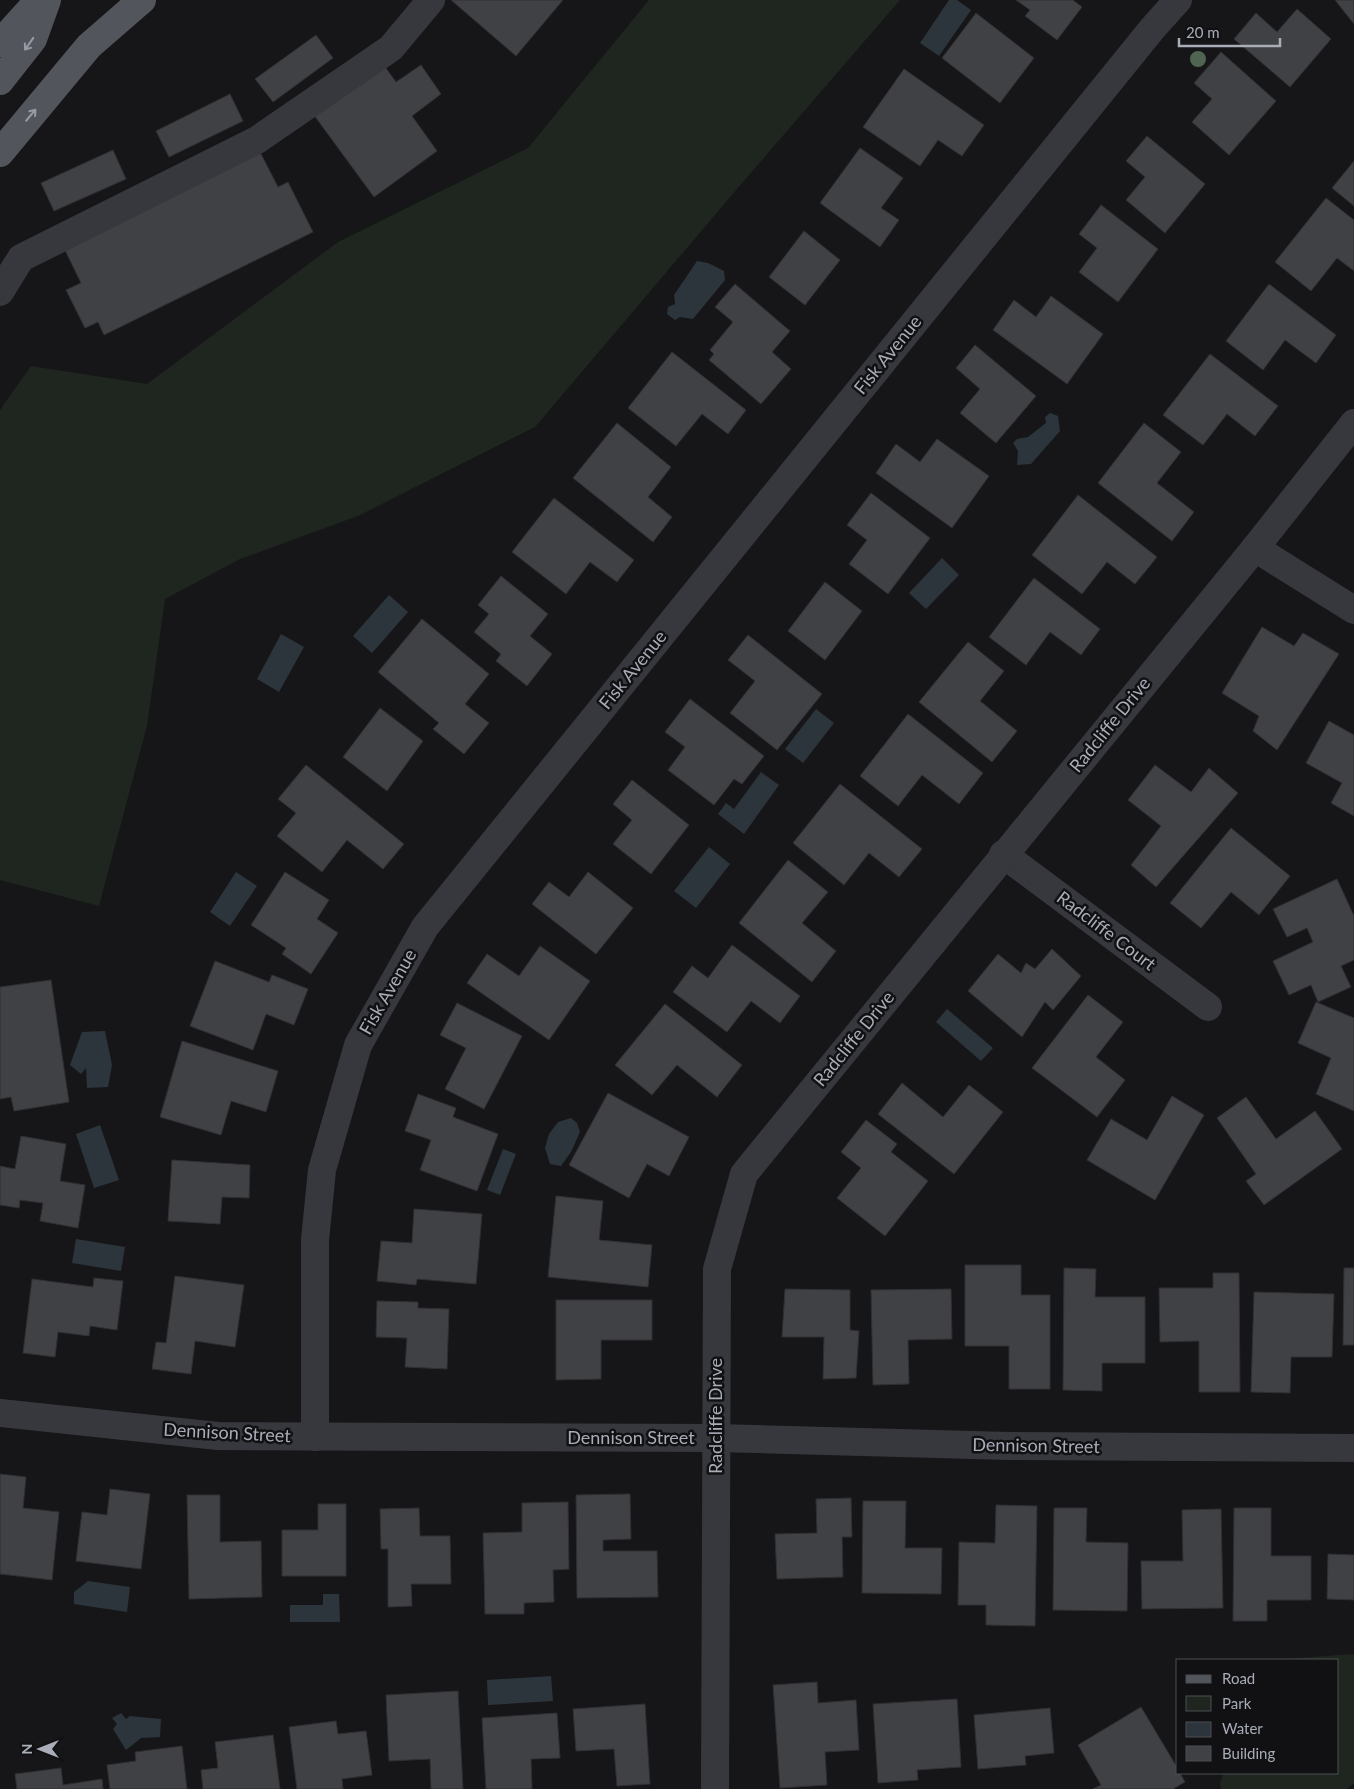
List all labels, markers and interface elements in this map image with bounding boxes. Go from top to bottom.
scale bar [1179,15,1280,47]
text: 20 m [1186,23,1220,41]
one-way arrow [24,37,34,51]
one-way arrow [26,109,37,122]
street label: Fisk Avenue [849,311,926,398]
street label: Fisk Avenue [594,626,671,713]
street label: Radcliffe Drive [1064,672,1154,776]
street label: Radcliffe Court [1053,886,1161,975]
street label: Fisk Avenue [354,945,420,1038]
street label: Radcliffe Drive [808,986,898,1090]
street label: Radcliffe Drive [704,1358,726,1474]
street label: Dennison Street [163,1418,292,1446]
street label: Dennison Street [567,1426,695,1448]
street label: Dennison Street [972,1433,1101,1457]
legend [1176,1659,1339,1774]
text: Road [1222,1669,1255,1687]
text: Park [1222,1694,1252,1712]
text: Water [1222,1719,1263,1737]
north arrow [15,1724,65,1774]
text: N [18,1744,35,1754]
text: Building [1222,1744,1275,1762]

